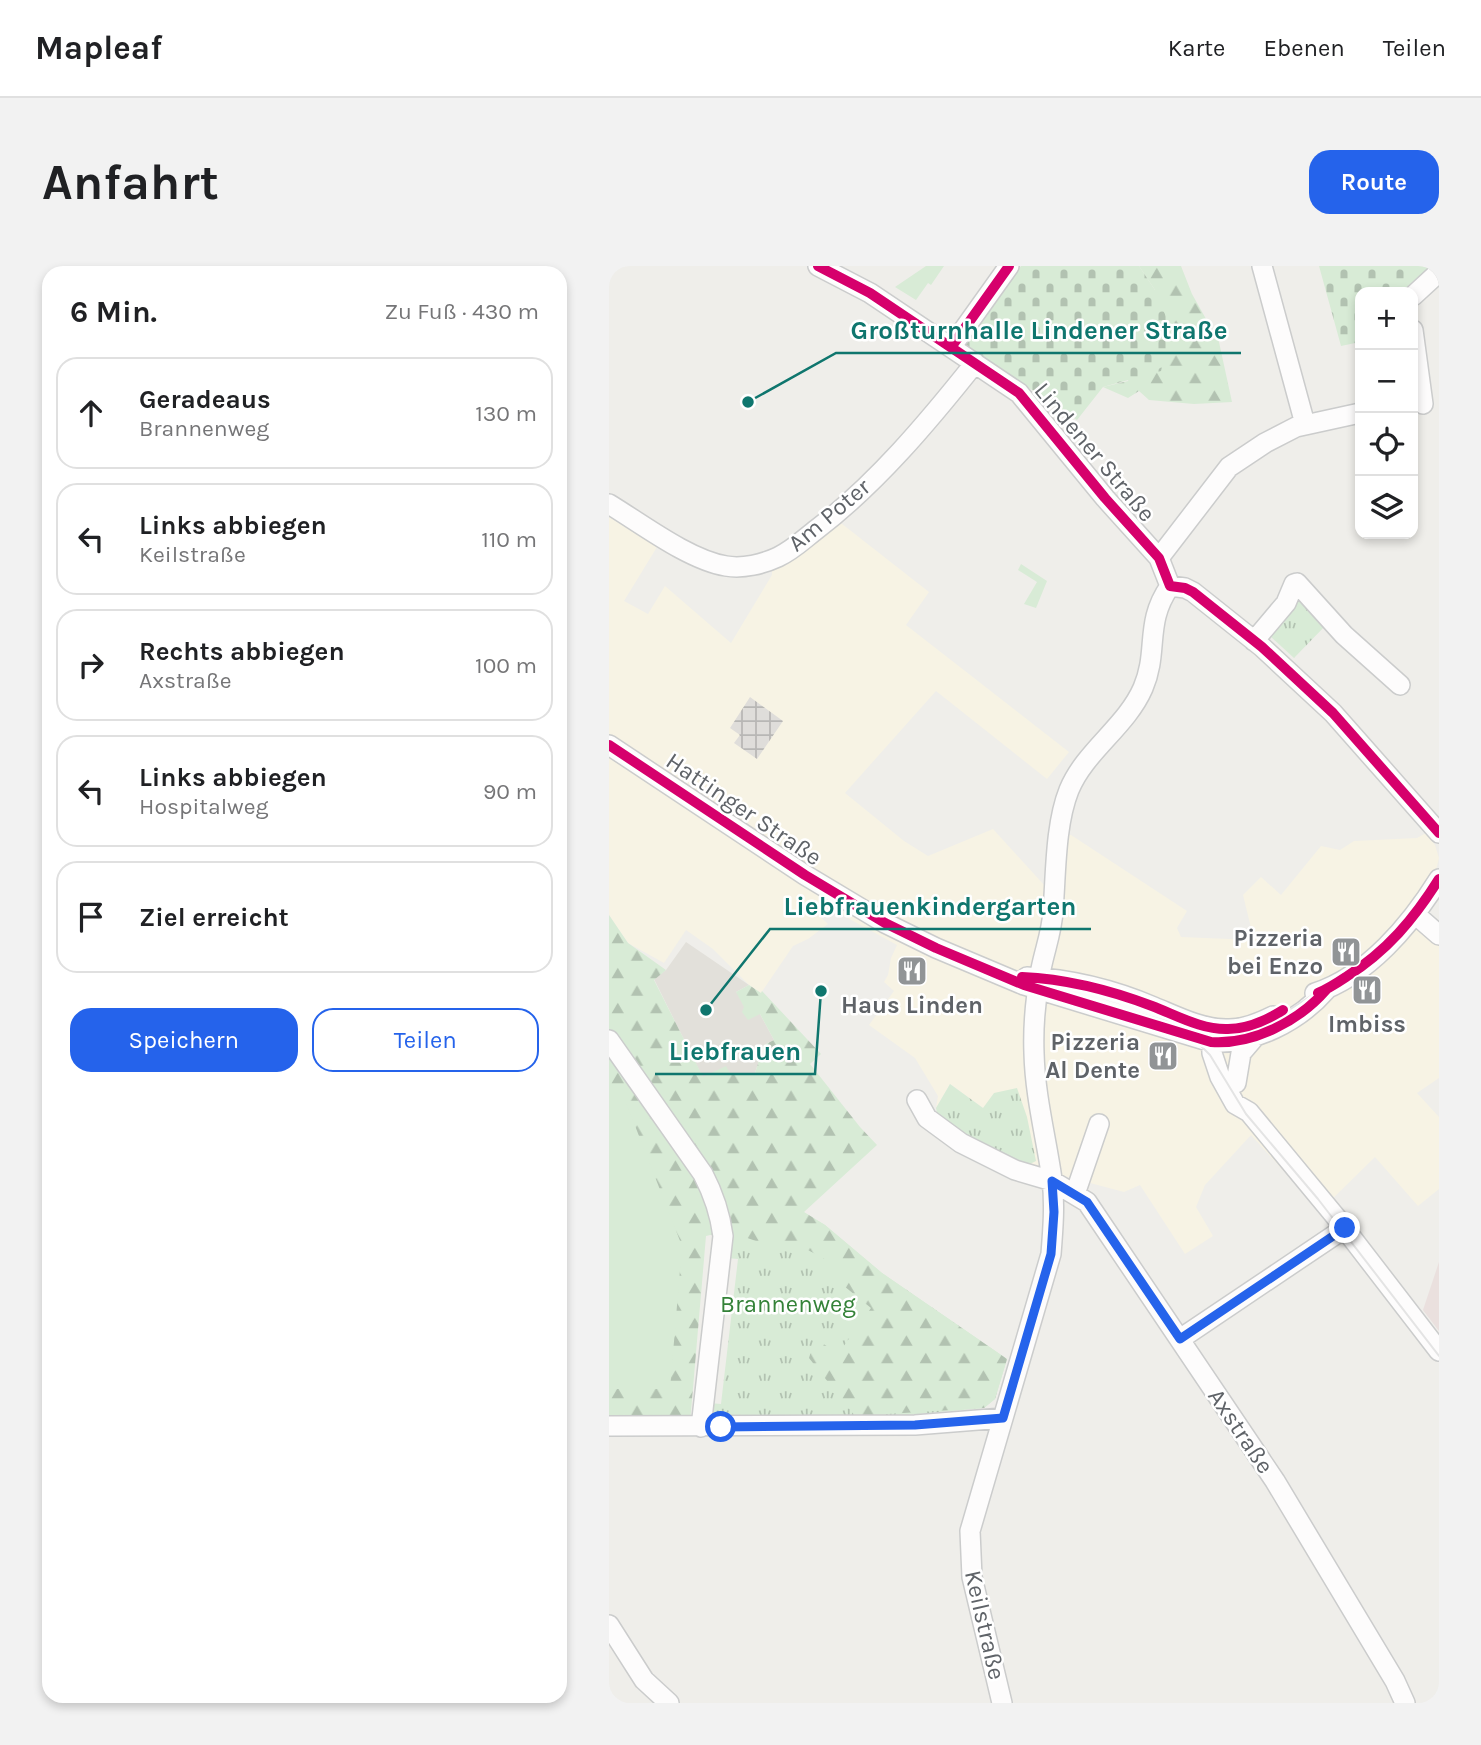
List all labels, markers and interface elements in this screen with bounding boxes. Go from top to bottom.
text: Mapleaf [35,29,162,67]
text: Karte [1168,34,1225,62]
text: Ebenen [1263,34,1345,62]
text: Teilen [1383,34,1446,62]
button: Route [1309,150,1439,214]
text: Anfahrt [42,154,219,211]
map controls [1355,287,1418,539]
button: + [1355,287,1418,350]
text: 6 Min. [70,294,157,330]
text: Zu Fuß · 430 m [384,298,539,325]
callout: Großturnhalle Lindener Straße [836,306,1241,353]
text: Großturnhalle Lindener Straße [851,315,1227,346]
button: − [1355,350,1418,413]
street label: Lindener Straße [1029,377,1161,527]
text: Geradeaus [139,384,271,415]
icon: ahead [72,394,110,432]
text: 130 m [475,400,537,427]
button: locate [1355,413,1418,476]
text: Brannenweg [139,415,269,442]
street label: Am Poter [782,472,876,557]
button: layers [1355,476,1418,539]
text: Links abbiegen [139,510,327,541]
icon: left [72,520,110,558]
text: 110 m [481,526,537,553]
text: Keilstraße [139,541,246,568]
text: Rechts abbiegen [139,636,345,667]
icon: right [72,646,110,684]
text: 100 m [475,652,537,679]
text: Axstraße [139,667,232,694]
street label: Hattinger Straße [661,747,827,871]
text: Links abbiegen [139,762,327,793]
icon: left [72,772,110,810]
text: 90 m [483,778,537,805]
text: Hospitalweg [139,793,269,820]
callout: Liebfrauenkindergarten [770,882,1091,929]
text: Liebfrauenkindergarten [784,891,1077,922]
icon: arrive [72,898,110,936]
text: Ziel erreicht [139,902,289,933]
place label: Pizzeria bei Enzo [1227,924,1323,980]
restaurant icon: Pizzeria bei Enzo [1329,935,1363,969]
restaurant icon: Haus Linden [895,954,929,988]
restaurant icon: Imbiss [1350,973,1384,1007]
place label: Haus Linden [841,991,983,1019]
button: Speichern [70,1008,298,1072]
button: Teilen [312,1008,539,1072]
place label: Imbiss [1328,1010,1406,1038]
callout: Liebfrauen [655,1027,815,1074]
place label: Pizzeria Al Dente [1045,1028,1140,1084]
text: Liebfrauen [669,1036,801,1067]
restaurant icon: Pizzeria Al Dente [1146,1039,1180,1073]
route end [1329,1212,1360,1243]
park label: Brannenweg [720,1290,856,1318]
street label: Axstraße [1202,1383,1280,1479]
route start [705,1411,736,1442]
street label: Keilstraße [959,1568,1011,1682]

